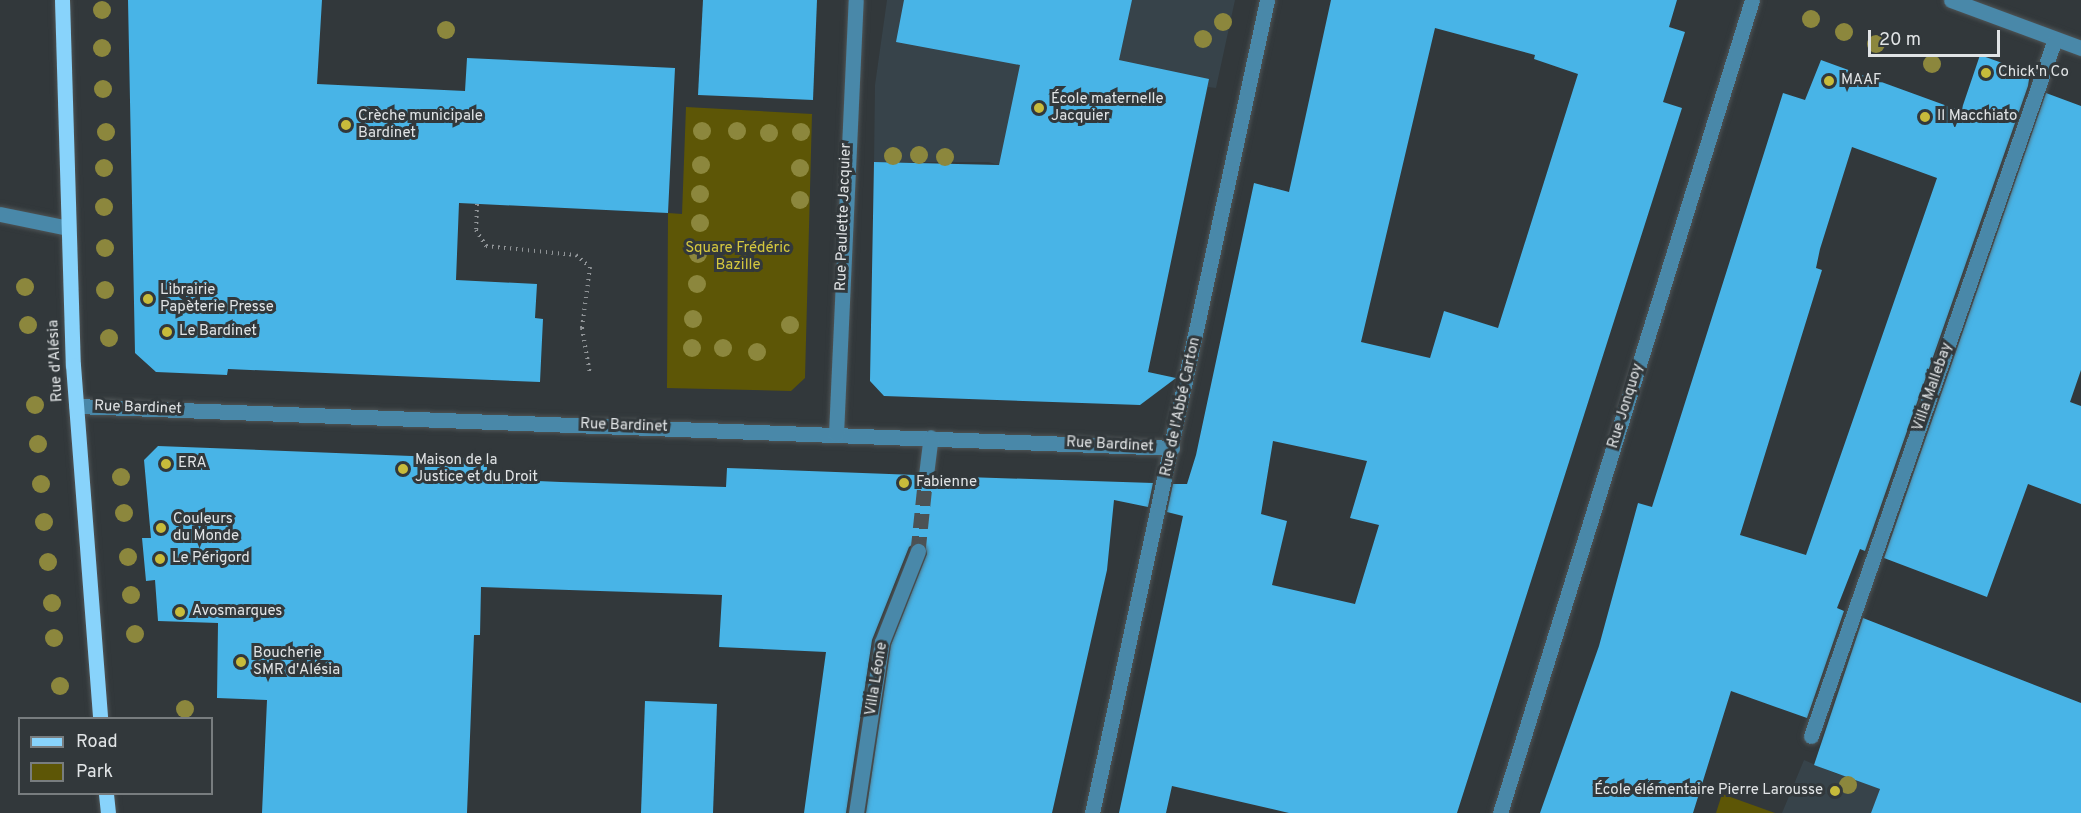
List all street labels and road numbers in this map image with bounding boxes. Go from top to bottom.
street label: Rue Paulette Jacquier [832,143,856,291]
street label: Rue d'Alésia [45,319,67,403]
street label: Rue de l'Abbé Carton [1157,336,1205,478]
street label: Villa Mallebay [1909,340,1957,434]
street label: Rue Jonquoy [1605,361,1647,451]
street label: Rue Bardinet [94,397,182,419]
street label: Rue Bardinet [580,415,668,437]
street label: Rue Bardinet [1066,434,1154,456]
street label: Villa Léone [862,641,892,717]

